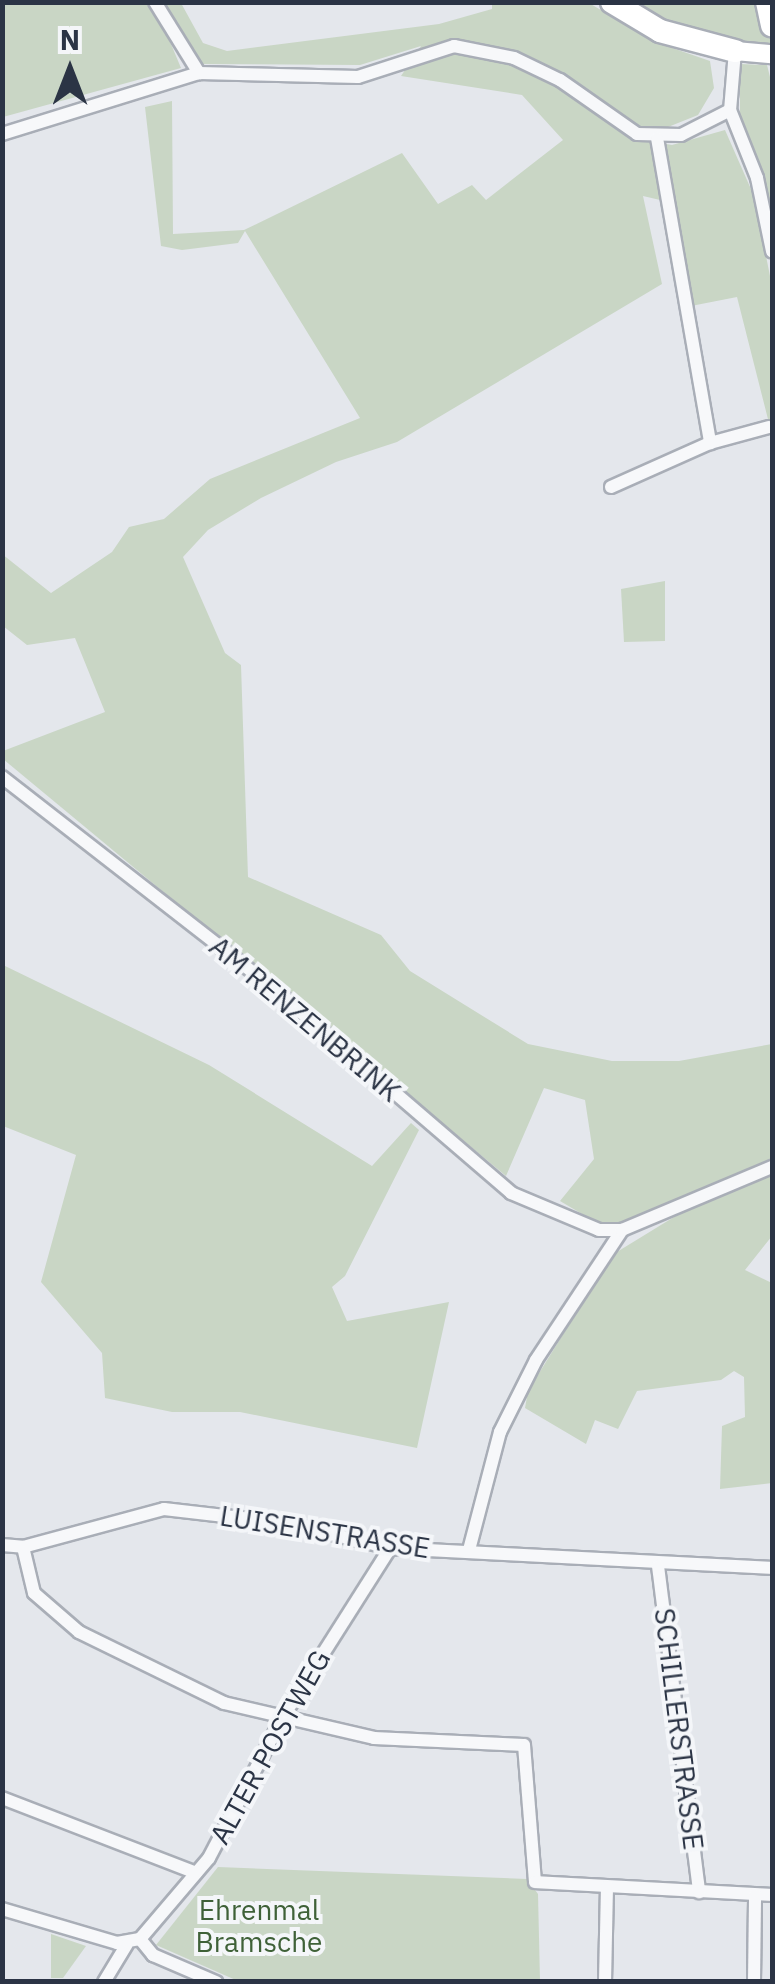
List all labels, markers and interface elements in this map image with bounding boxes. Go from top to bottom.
north arrow [20,20,120,120]
text: N [60,21,80,58]
street label: AM RENZENBRINK [203,929,407,1109]
street label: LUISENSTRASSE [218,1499,432,1565]
street label: SCHILLERSTRASSE [647,1606,711,1852]
street label: ALTER POSTWEG [203,1644,337,1850]
park label: Ehrenmal Bramsche [196,1893,322,1959]

